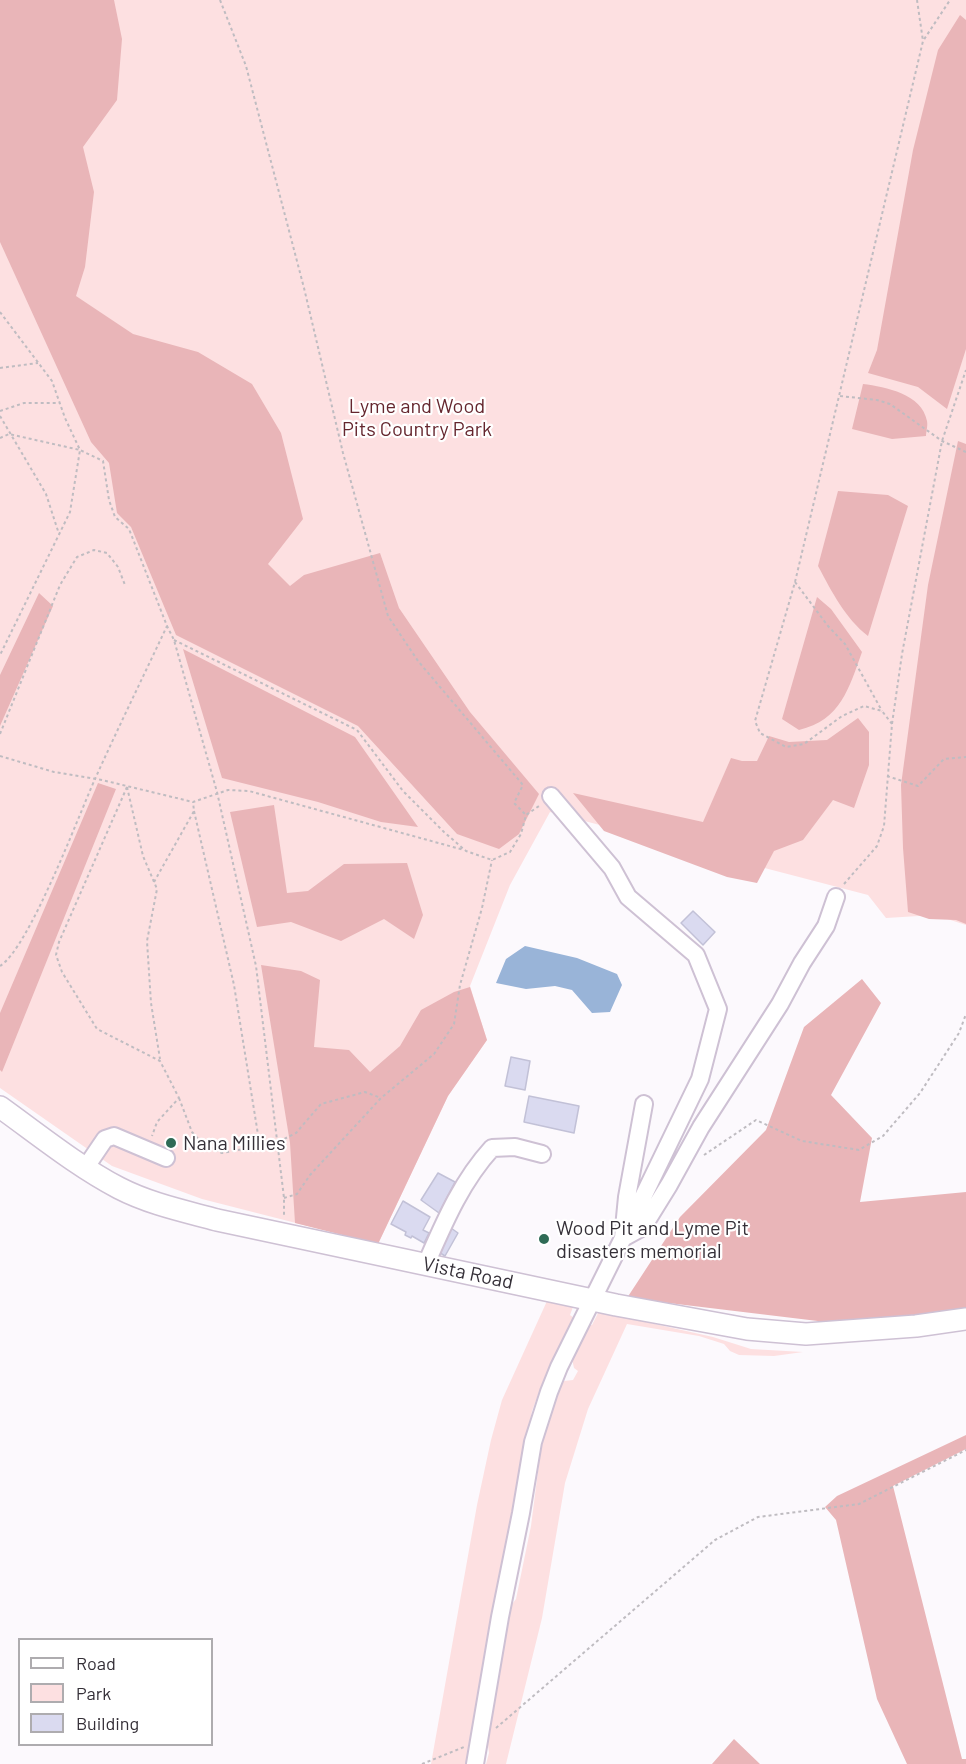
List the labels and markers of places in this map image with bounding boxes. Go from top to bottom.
place label: Nana Millies [183,1131,286,1155]
marker: Nana Millies [164,1136,178,1150]
place label: Wood Pit and Lyme Pit disasters memorial [556,1216,749,1263]
marker: Wood Pit and Lyme Pit disasters memorial [537,1232,551,1246]

